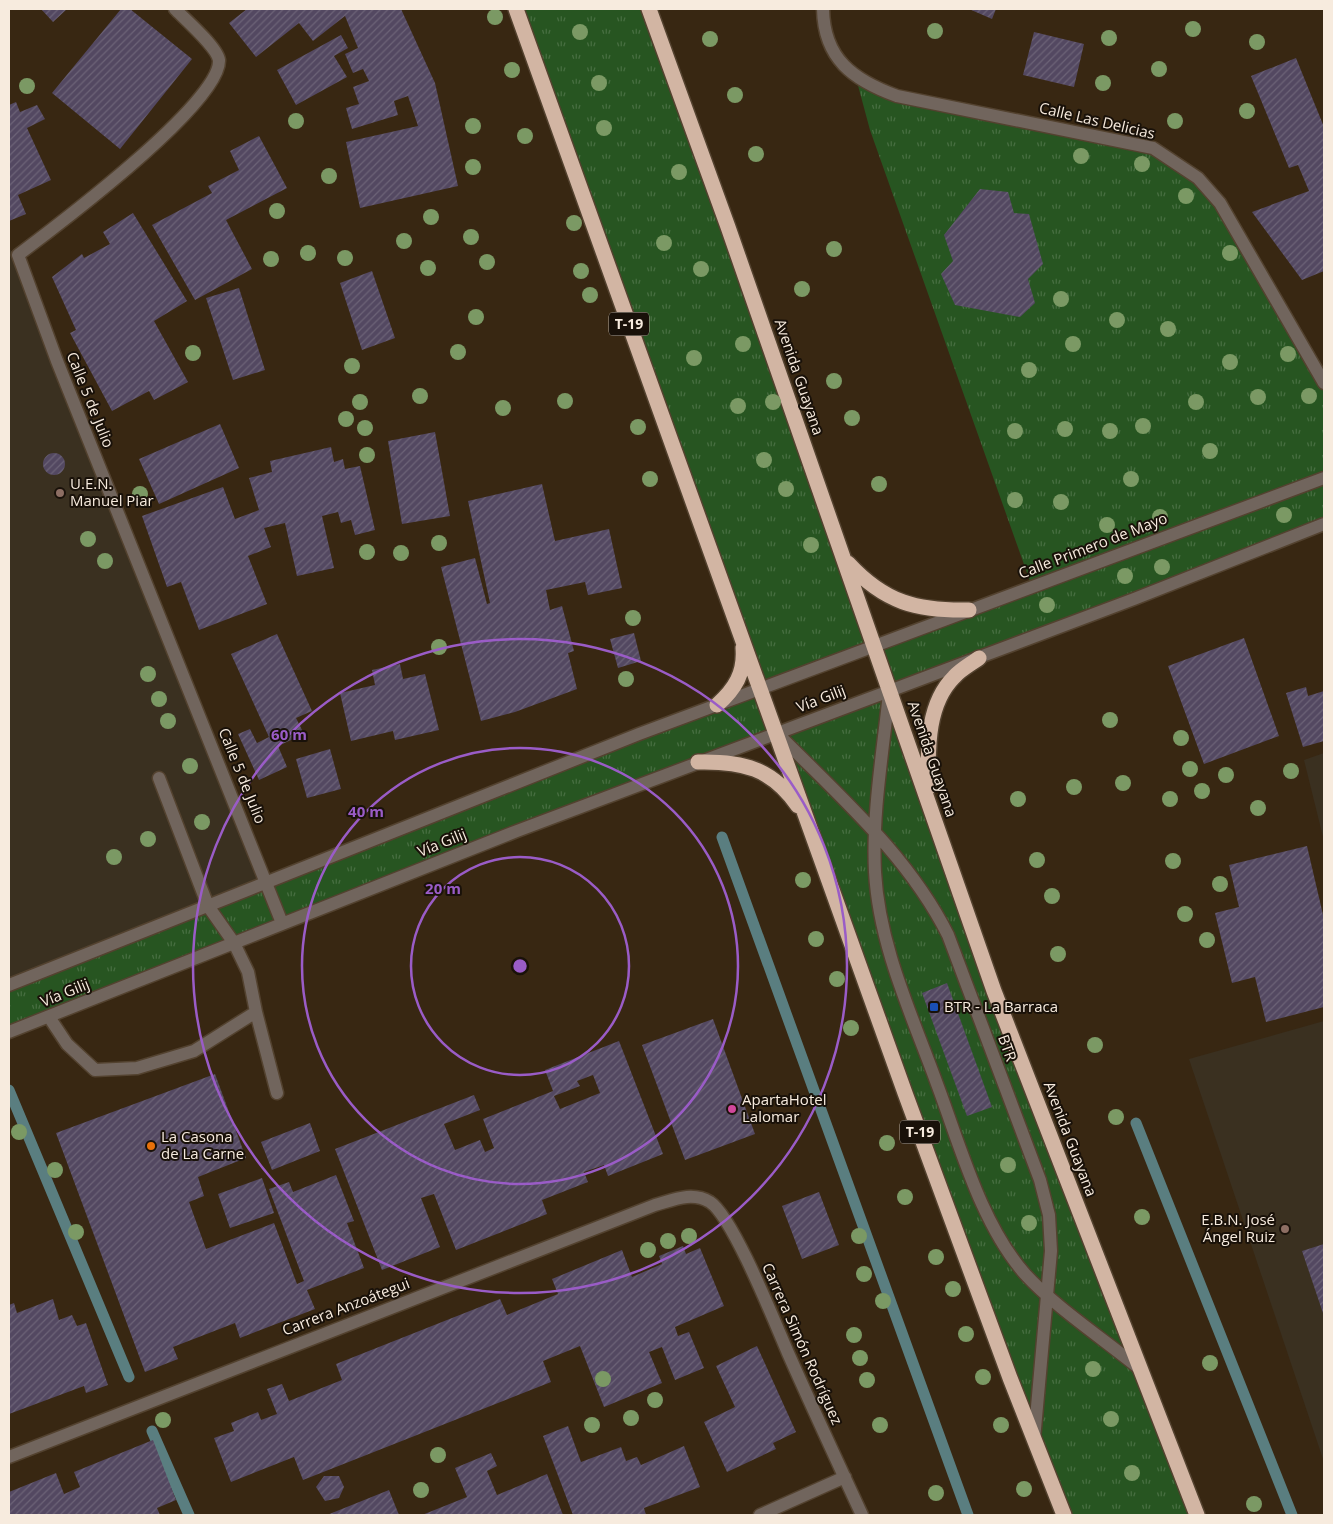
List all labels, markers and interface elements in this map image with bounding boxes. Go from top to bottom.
street label: Calle Las Delicias [1037,97,1157,143]
road number: T-19 [609,312,649,336]
street label: Avenida Guayana [771,316,829,437]
street label: Calle 5 de Julio [63,349,119,450]
place label: U.E.N. Manuel Piar [70,473,154,510]
marker: U.E.N. Manuel Piar [54,487,66,499]
street label: Calle Primero de Mayo [1015,507,1170,583]
street label: Vía Gilij [793,680,848,717]
street label: Avenida Guayana [904,698,962,819]
text: 60 m [271,724,307,744]
street label: Calle 5 de Julio [215,725,271,826]
text: 40 m [348,801,384,821]
street label: Vía Gilij [414,823,469,861]
text: 20 m [425,878,461,898]
centre of rings [511,957,529,975]
street label: Vía Gilij [37,973,92,1011]
place label: BTR - La Barraca [944,996,1058,1016]
marker: BTR - La Barraca [928,1001,940,1013]
street label: BTR [994,1031,1022,1065]
street label: Avenida Guayana [1040,1078,1102,1199]
place label: ApartaHotel Lalomar [742,1089,826,1126]
marker: ApartaHotel Lalomar [726,1103,738,1115]
road number: T-19 [900,1120,940,1144]
place label: La Casona de La Carne [161,1126,244,1163]
marker: La Casona de La Carne [145,1140,157,1152]
place label: E.B.N. José Ángel Ruiz [1201,1209,1275,1246]
marker: E.B.N. José Ángel Ruiz [1279,1223,1291,1235]
street label: Carrera Simón Rodríguez [758,1260,848,1428]
street label: Carrera Anzoátegui [279,1273,412,1340]

